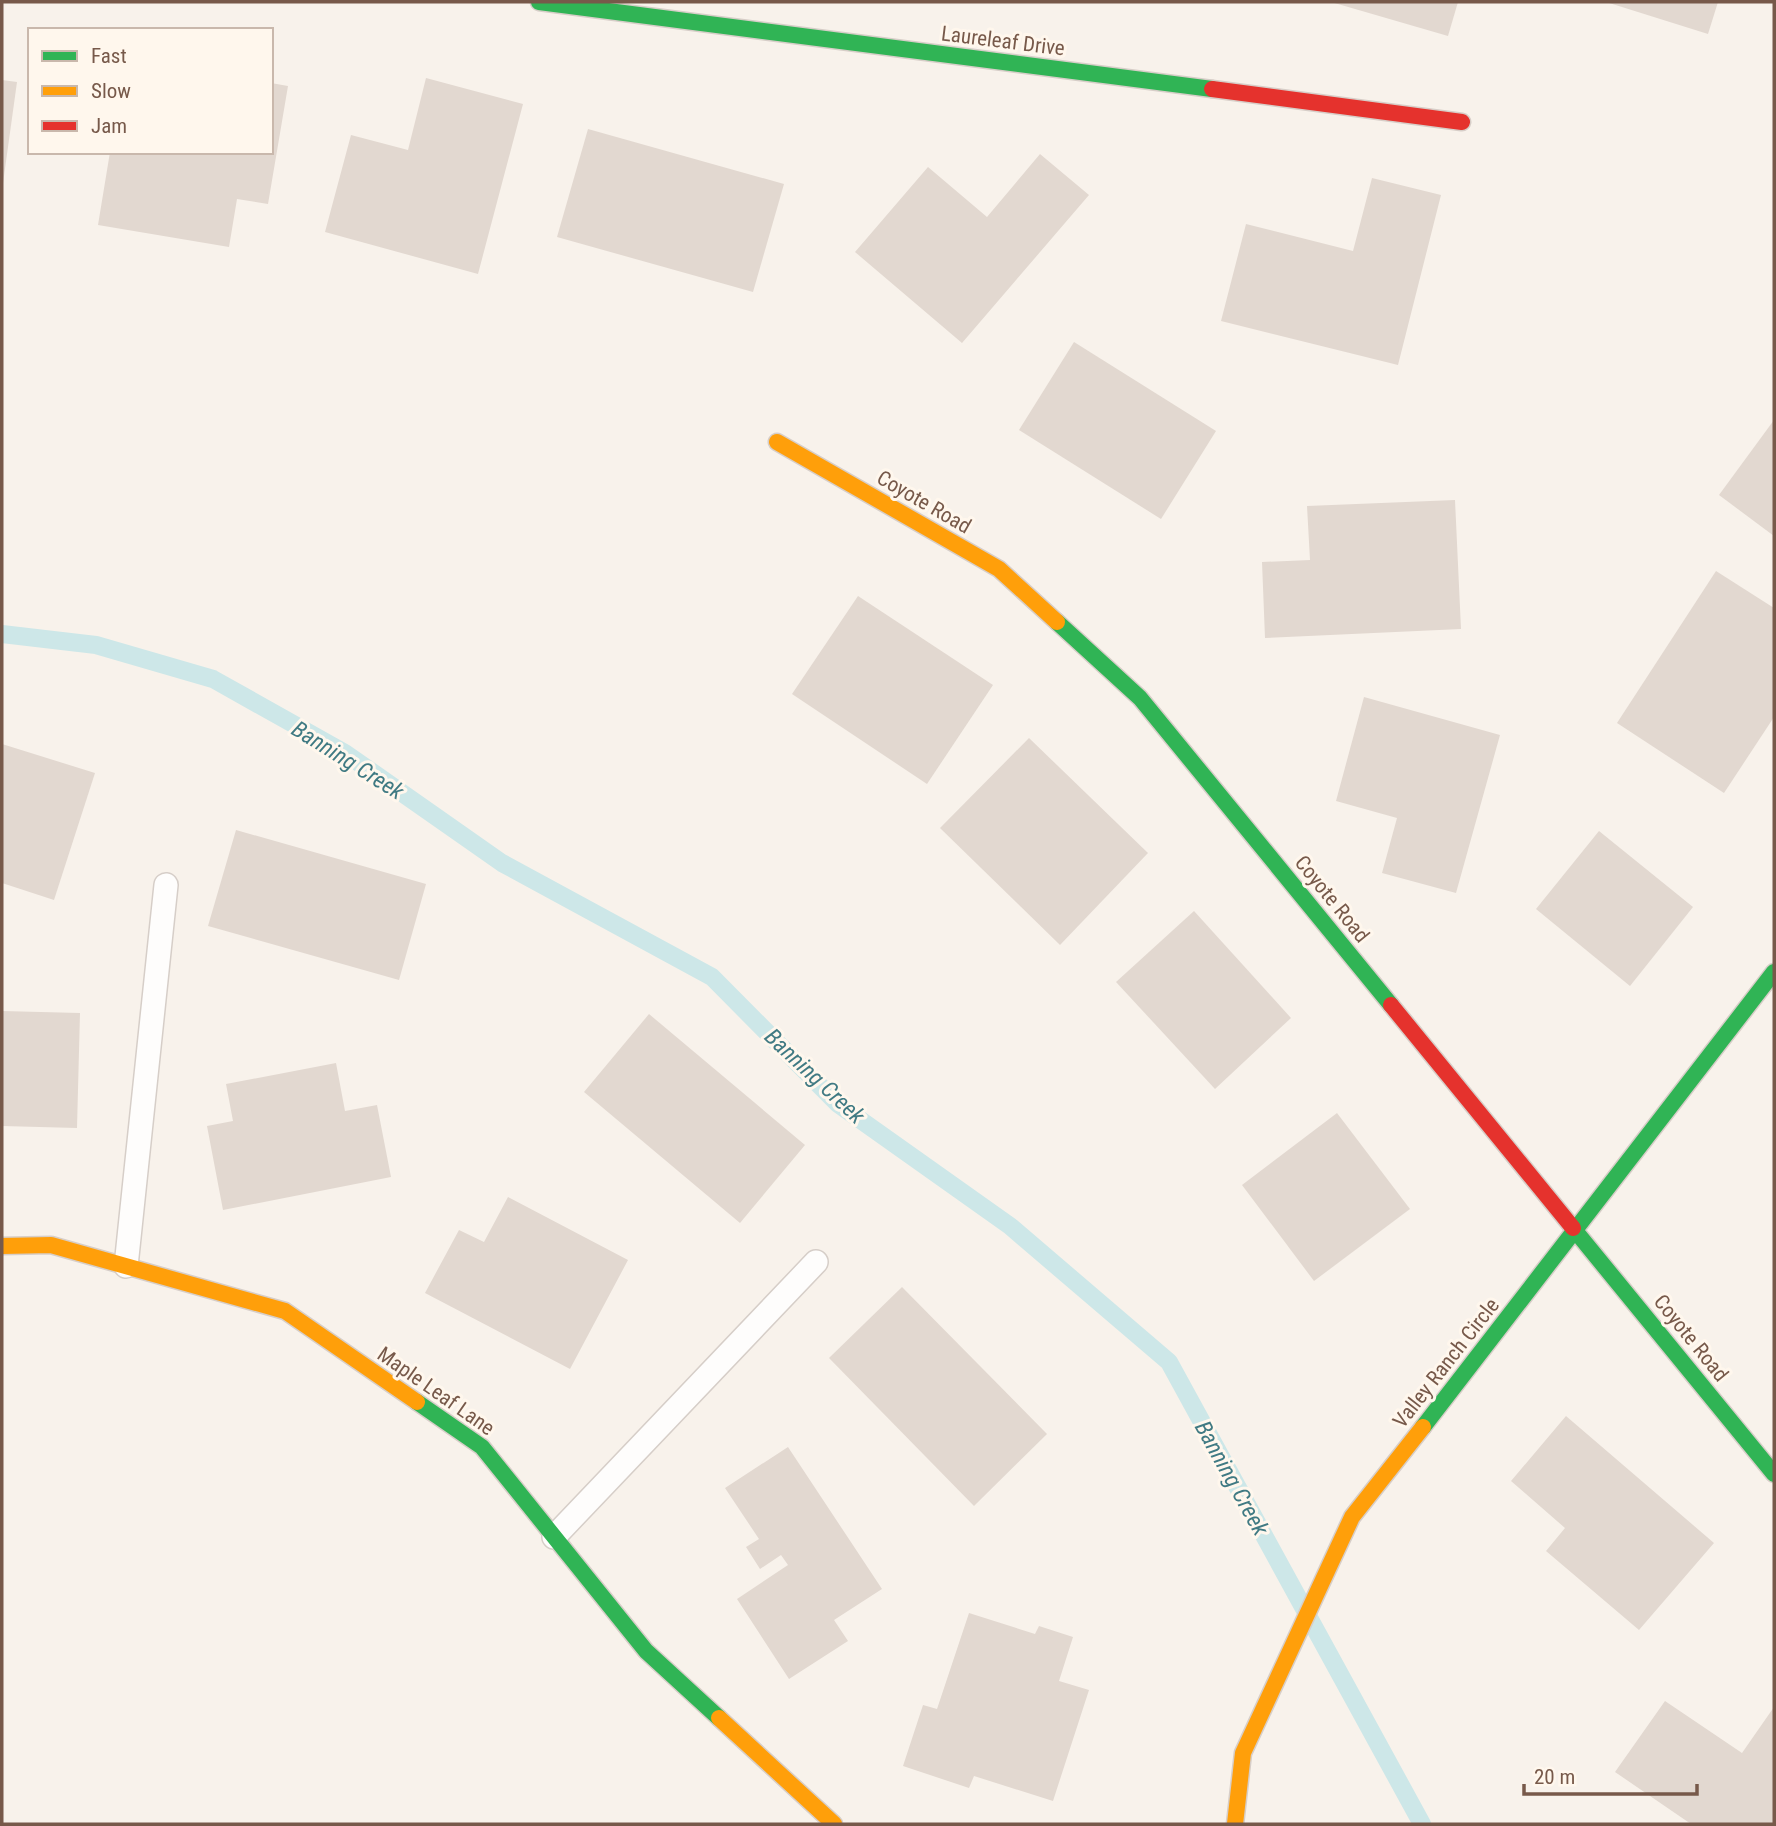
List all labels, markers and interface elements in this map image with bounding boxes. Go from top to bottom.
street label: Laureleaf Drive [940,22,1066,61]
legend [28,28,273,154]
text: Fast [91,44,127,68]
text: Slow [91,79,131,103]
text: Jam [91,114,127,138]
street label: Coyote Road [873,465,975,539]
water label: Banning Creek [287,715,409,806]
street label: Coyote Road [1290,851,1374,947]
water label: Banning Creek [759,1023,871,1130]
street label: Coyote Road [1649,1290,1733,1386]
street label: Valley Ranch Circle [1388,1293,1504,1432]
street label: Maple Leaf Lane [373,1342,499,1440]
water label: Banning Creek [1189,1416,1275,1541]
scale bar [1524,1752,1697,1796]
text: 20 m [1534,1765,1575,1789]

